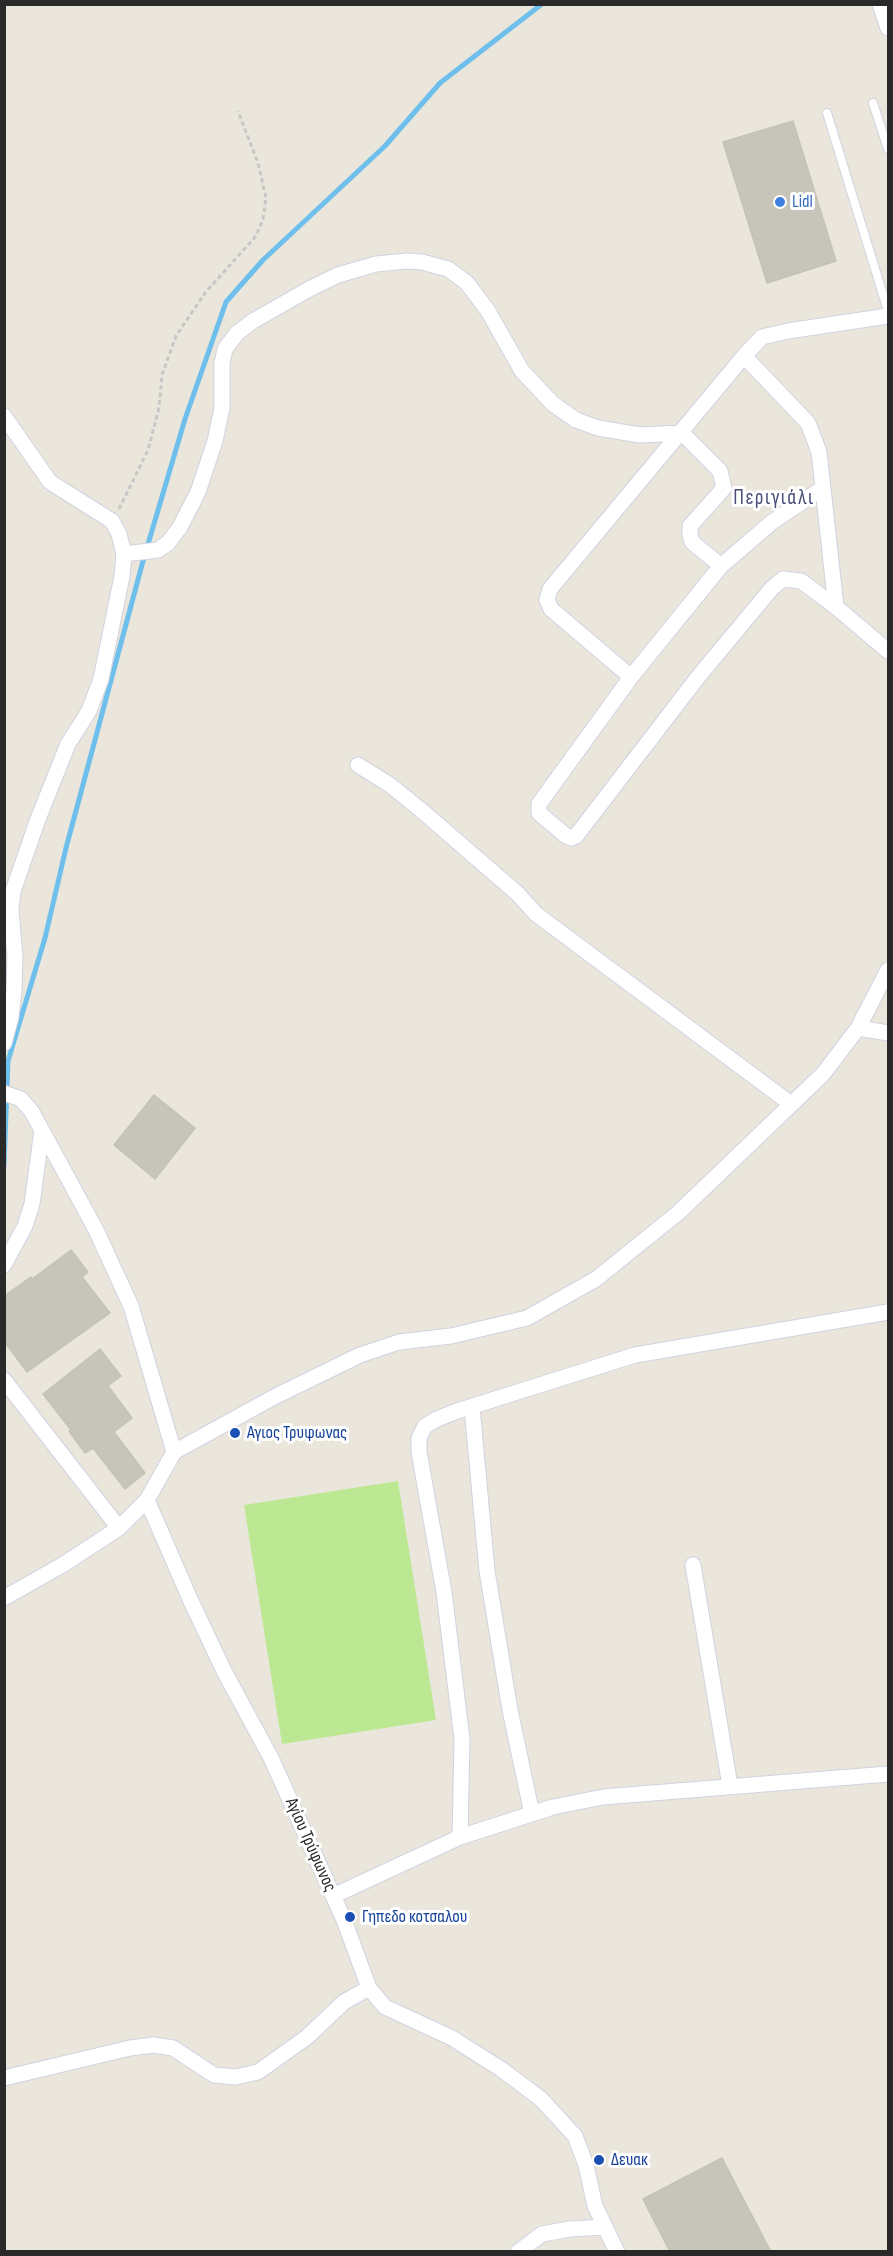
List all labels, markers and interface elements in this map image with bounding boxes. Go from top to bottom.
place label: Lidl [792,191,813,213]
marker: Lidl [773,195,787,209]
district label: Περιγιάλι [733,486,815,512]
place label: Αγιος Τρυφωνας [247,1422,347,1444]
marker: Αγιος Τρυφωνας [228,1426,242,1440]
street label: Αγίου Τρύφωνος [280,1795,340,1895]
place label: Γηπεδο κοτσαλου [362,1906,467,1928]
marker: Γηπεδο κοτσαλου [343,1910,357,1924]
place label: Δευακ [611,2149,648,2171]
marker: Δευακ [592,2153,606,2167]

